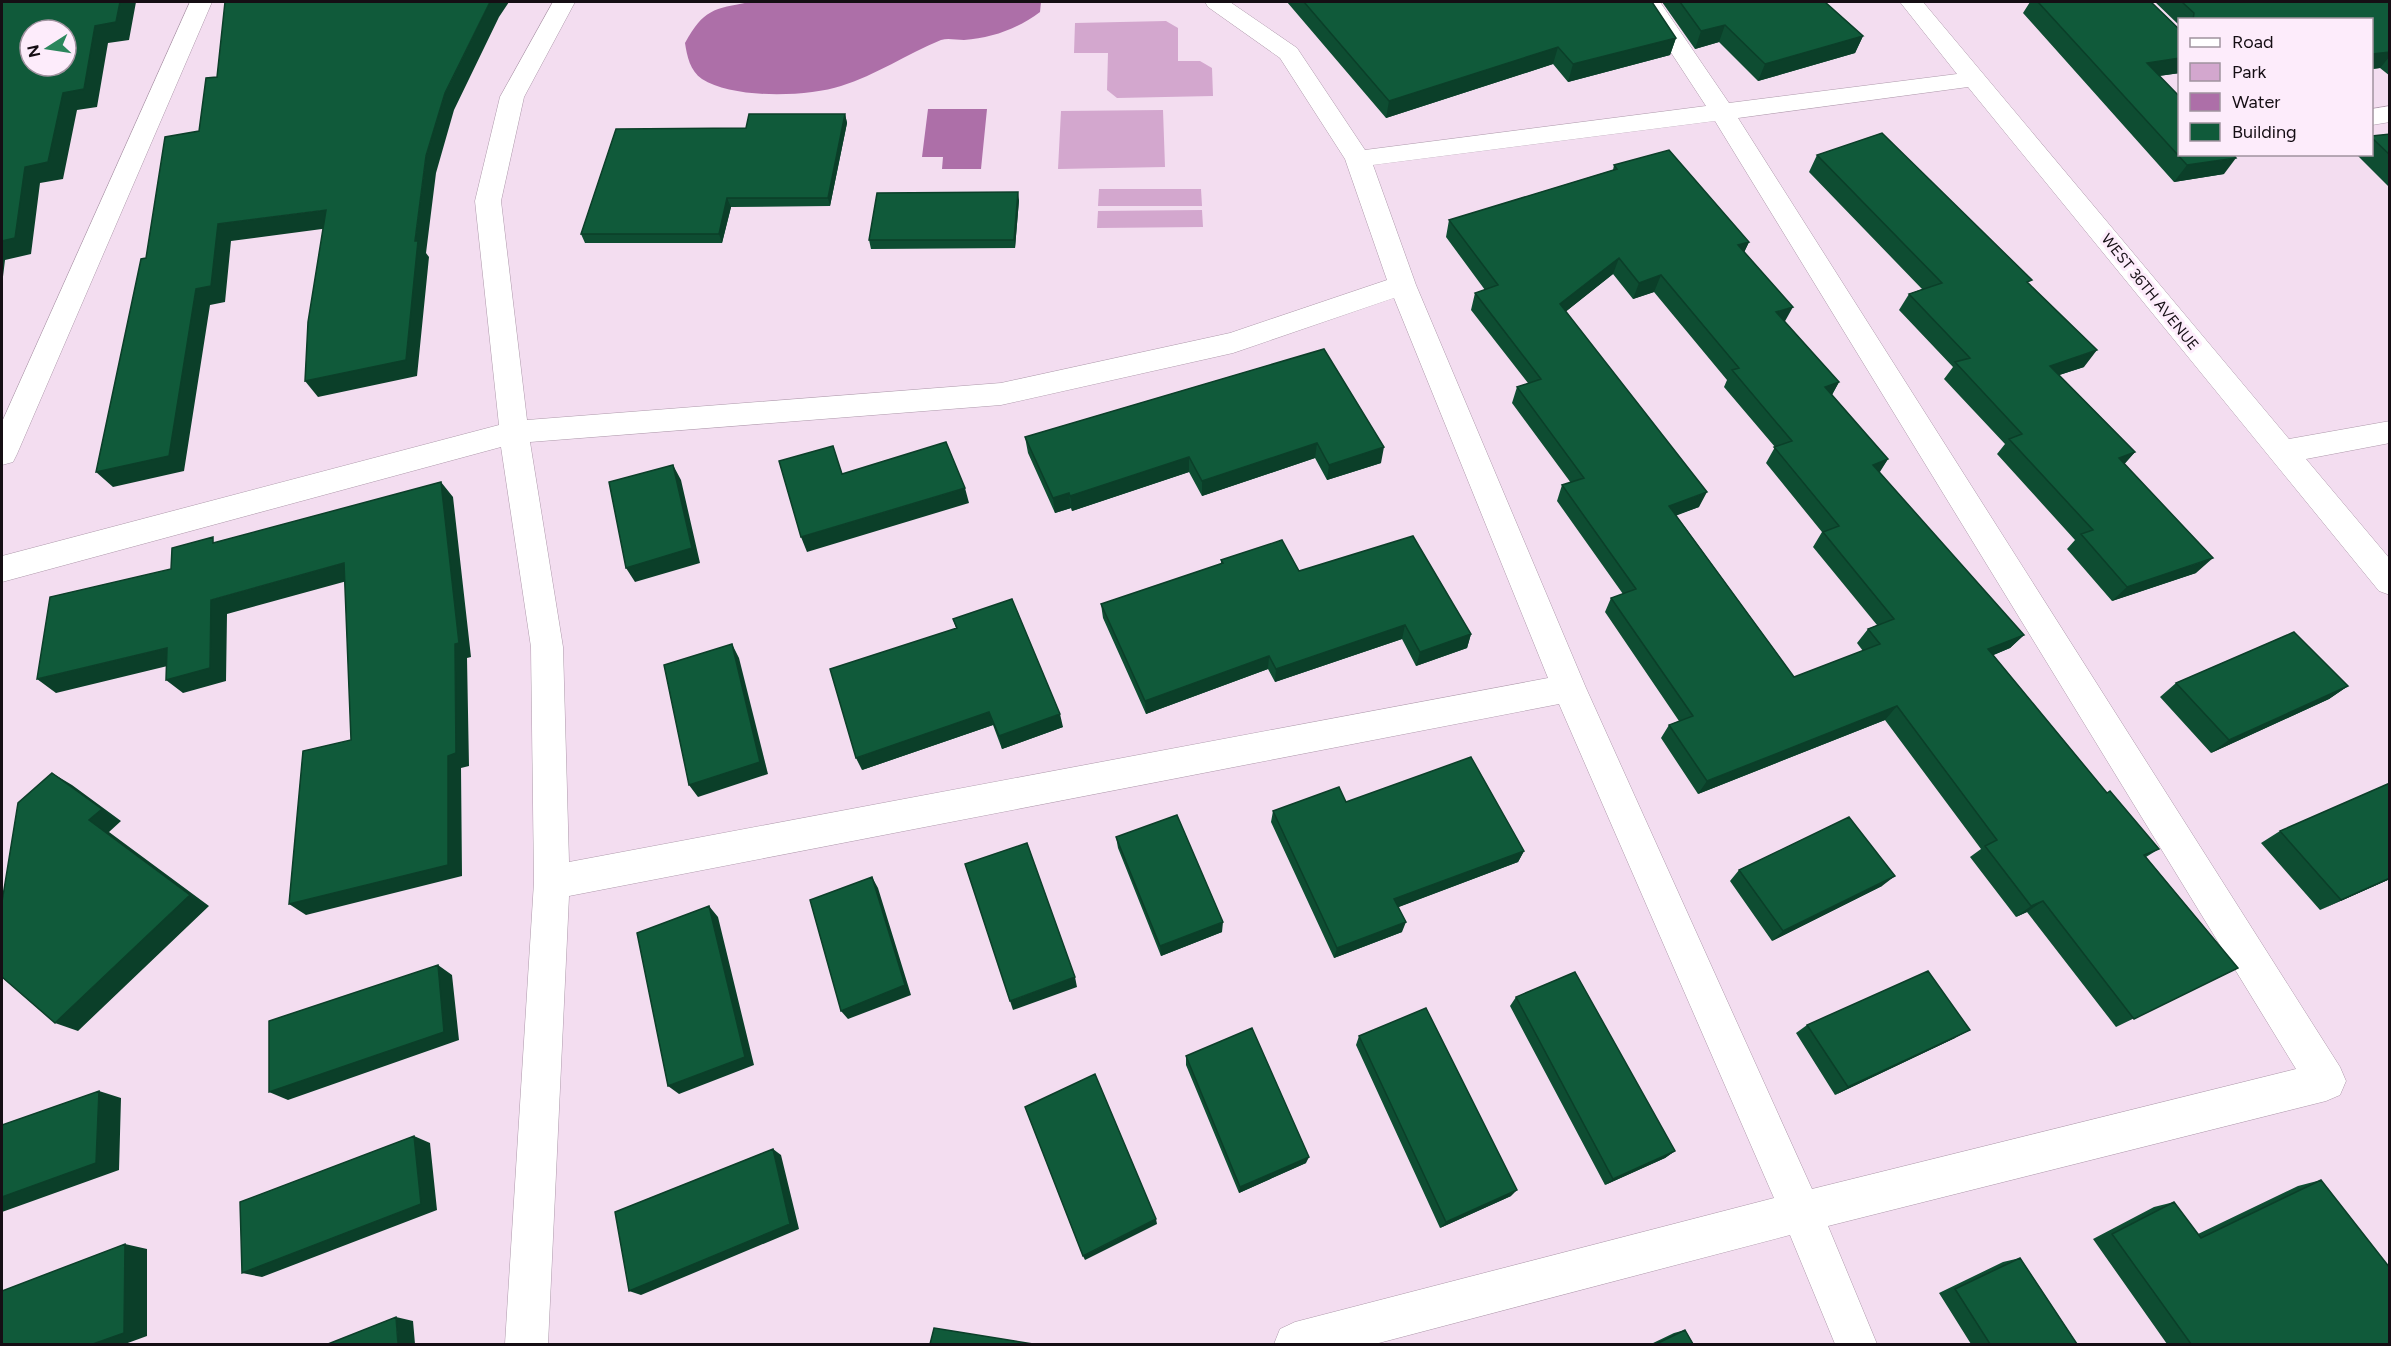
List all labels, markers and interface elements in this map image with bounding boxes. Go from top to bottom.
north arrow [18,18,78,78]
legend [2178,18,2373,156]
text: Road [2232,31,2273,53]
text: N [23,43,44,59]
text: Park [2232,61,2267,83]
text: Water [2232,91,2280,113]
text: Building [2232,121,2297,143]
street label: WEST 36TH AVENUE [2098,230,2202,354]

